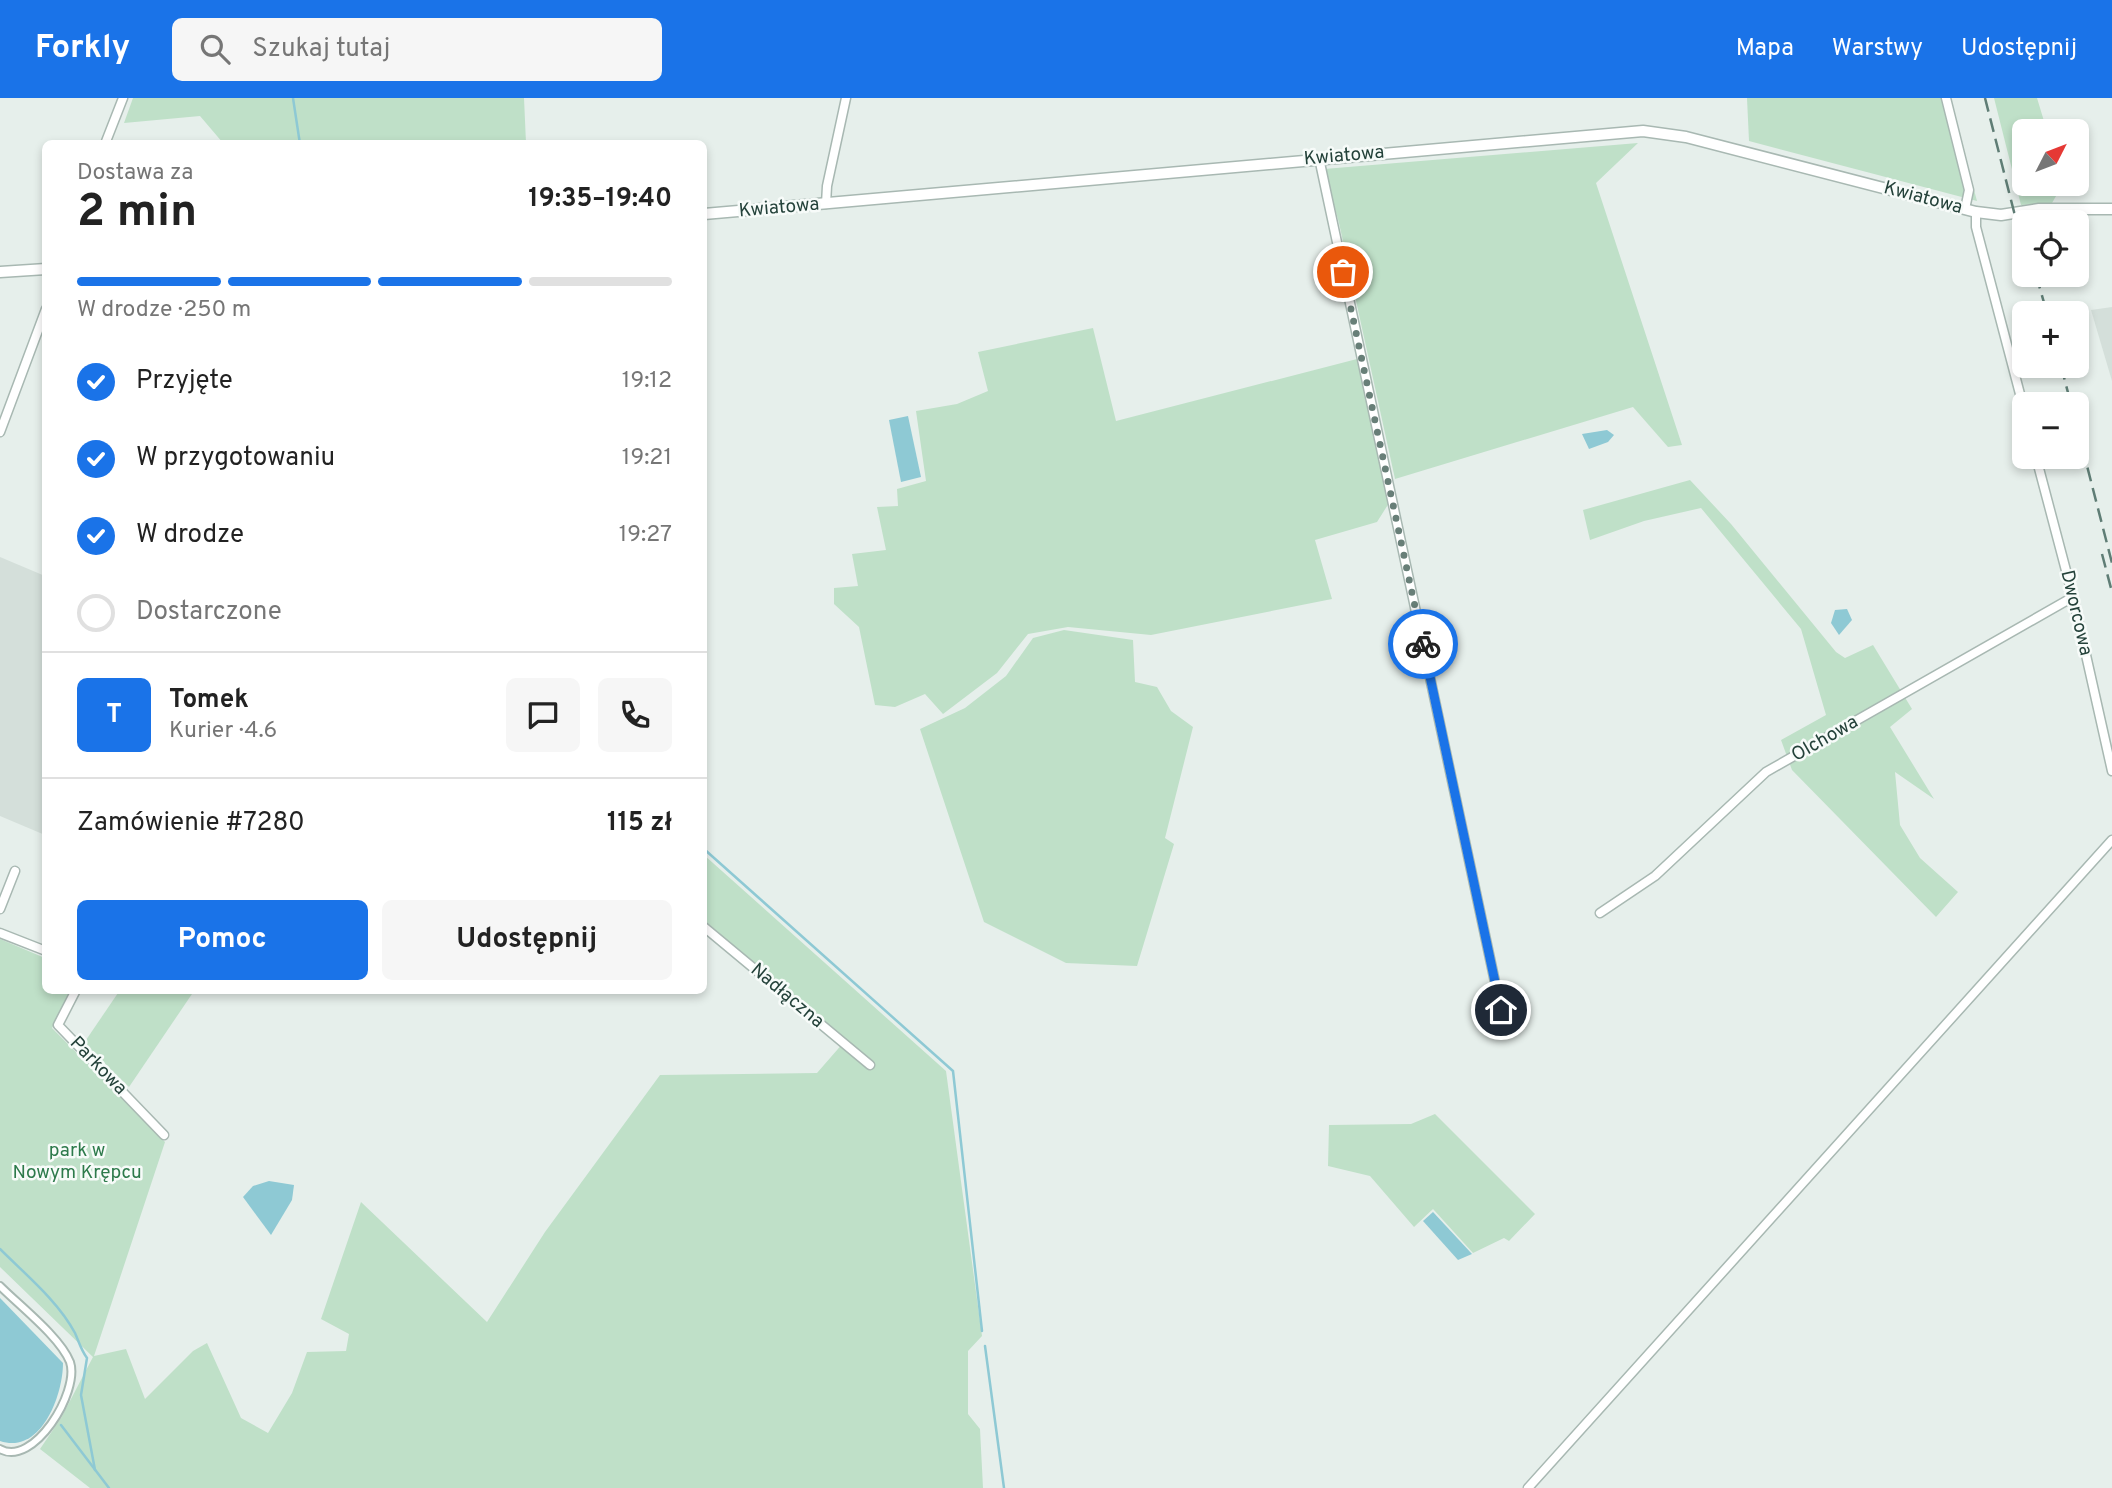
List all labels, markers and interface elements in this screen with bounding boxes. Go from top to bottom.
search box [172,18,662,81]
text: Forkly [35,28,130,70]
icon: search [196,30,234,68]
text: Szukaj tutaj [252,33,390,66]
text: Mapa [1736,34,1794,64]
text: Warstwy [1832,34,1923,64]
text: Udostępnij [1961,34,2077,64]
north arrow [2012,119,2090,196]
map controls [2012,119,2089,469]
street label: Kwiatowa [1303,141,1385,171]
text: Dostawa za [77,159,193,188]
street label: Kwiatowa [1881,176,1965,220]
text: 19:35–19:40 [528,183,672,216]
text: 2 min [77,184,197,243]
street label: Kwiatowa [738,193,820,223]
button: locate [2012,210,2089,287]
pin [1313,242,1373,302]
icon: bag [1324,253,1362,291]
text: W drodze · 250 m [77,296,251,325]
button: + [2012,301,2089,378]
icon: check [77,363,115,401]
text: Przyjęte [136,365,233,398]
text: 19:12 [622,367,672,396]
button: − [2012,392,2089,469]
icon: check [77,440,115,478]
text: W przygotowaniu [136,442,335,475]
text: 19:21 [622,444,672,473]
icon: check [77,517,115,555]
text: W drodze [136,519,244,552]
text: 19:27 [619,521,672,550]
street label: Dworcowa [2055,568,2097,658]
text: Dostarczone [136,596,282,629]
courier [1388,609,1458,679]
icon: bike [1404,625,1442,663]
button: chat [506,678,580,752]
button: phone [598,678,672,752]
text: Tomek [169,684,249,717]
text: T [106,699,122,732]
street label: Olchowa [1787,710,1863,768]
text: Kurier · 4.6 [169,717,277,746]
text: Zamówienie #7280 [77,807,305,840]
text: 115 zł [607,807,672,840]
button: Pomoc [77,900,368,980]
button: Udostępnij [382,900,672,980]
street label: Nadłączna [745,958,829,1034]
pin [1471,980,1531,1040]
icon: home [1482,991,1520,1029]
street label: Parkowa [64,1032,132,1100]
park label: park w Nowym Krępcu [12,1139,142,1185]

